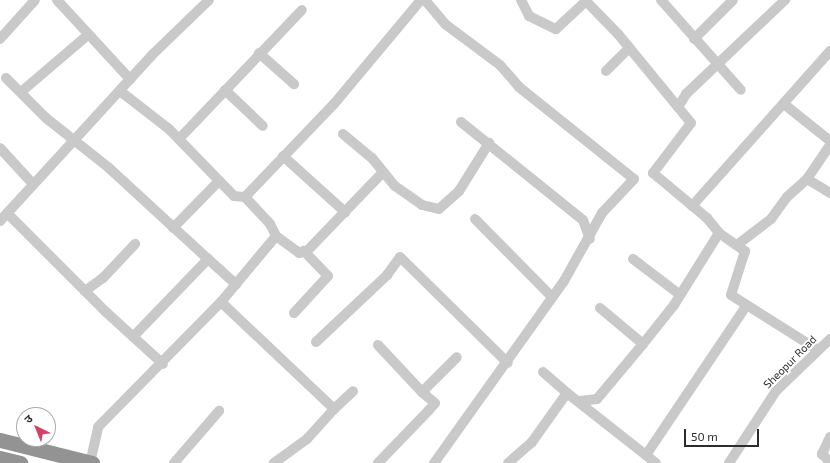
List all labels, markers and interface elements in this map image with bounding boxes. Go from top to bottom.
street label: Sheopur Road [761,333,819,391]
north arrow [16,407,56,447]
text: उ [21,412,35,426]
scale bar [686,421,761,447]
text: 50 m [691,429,718,443]

